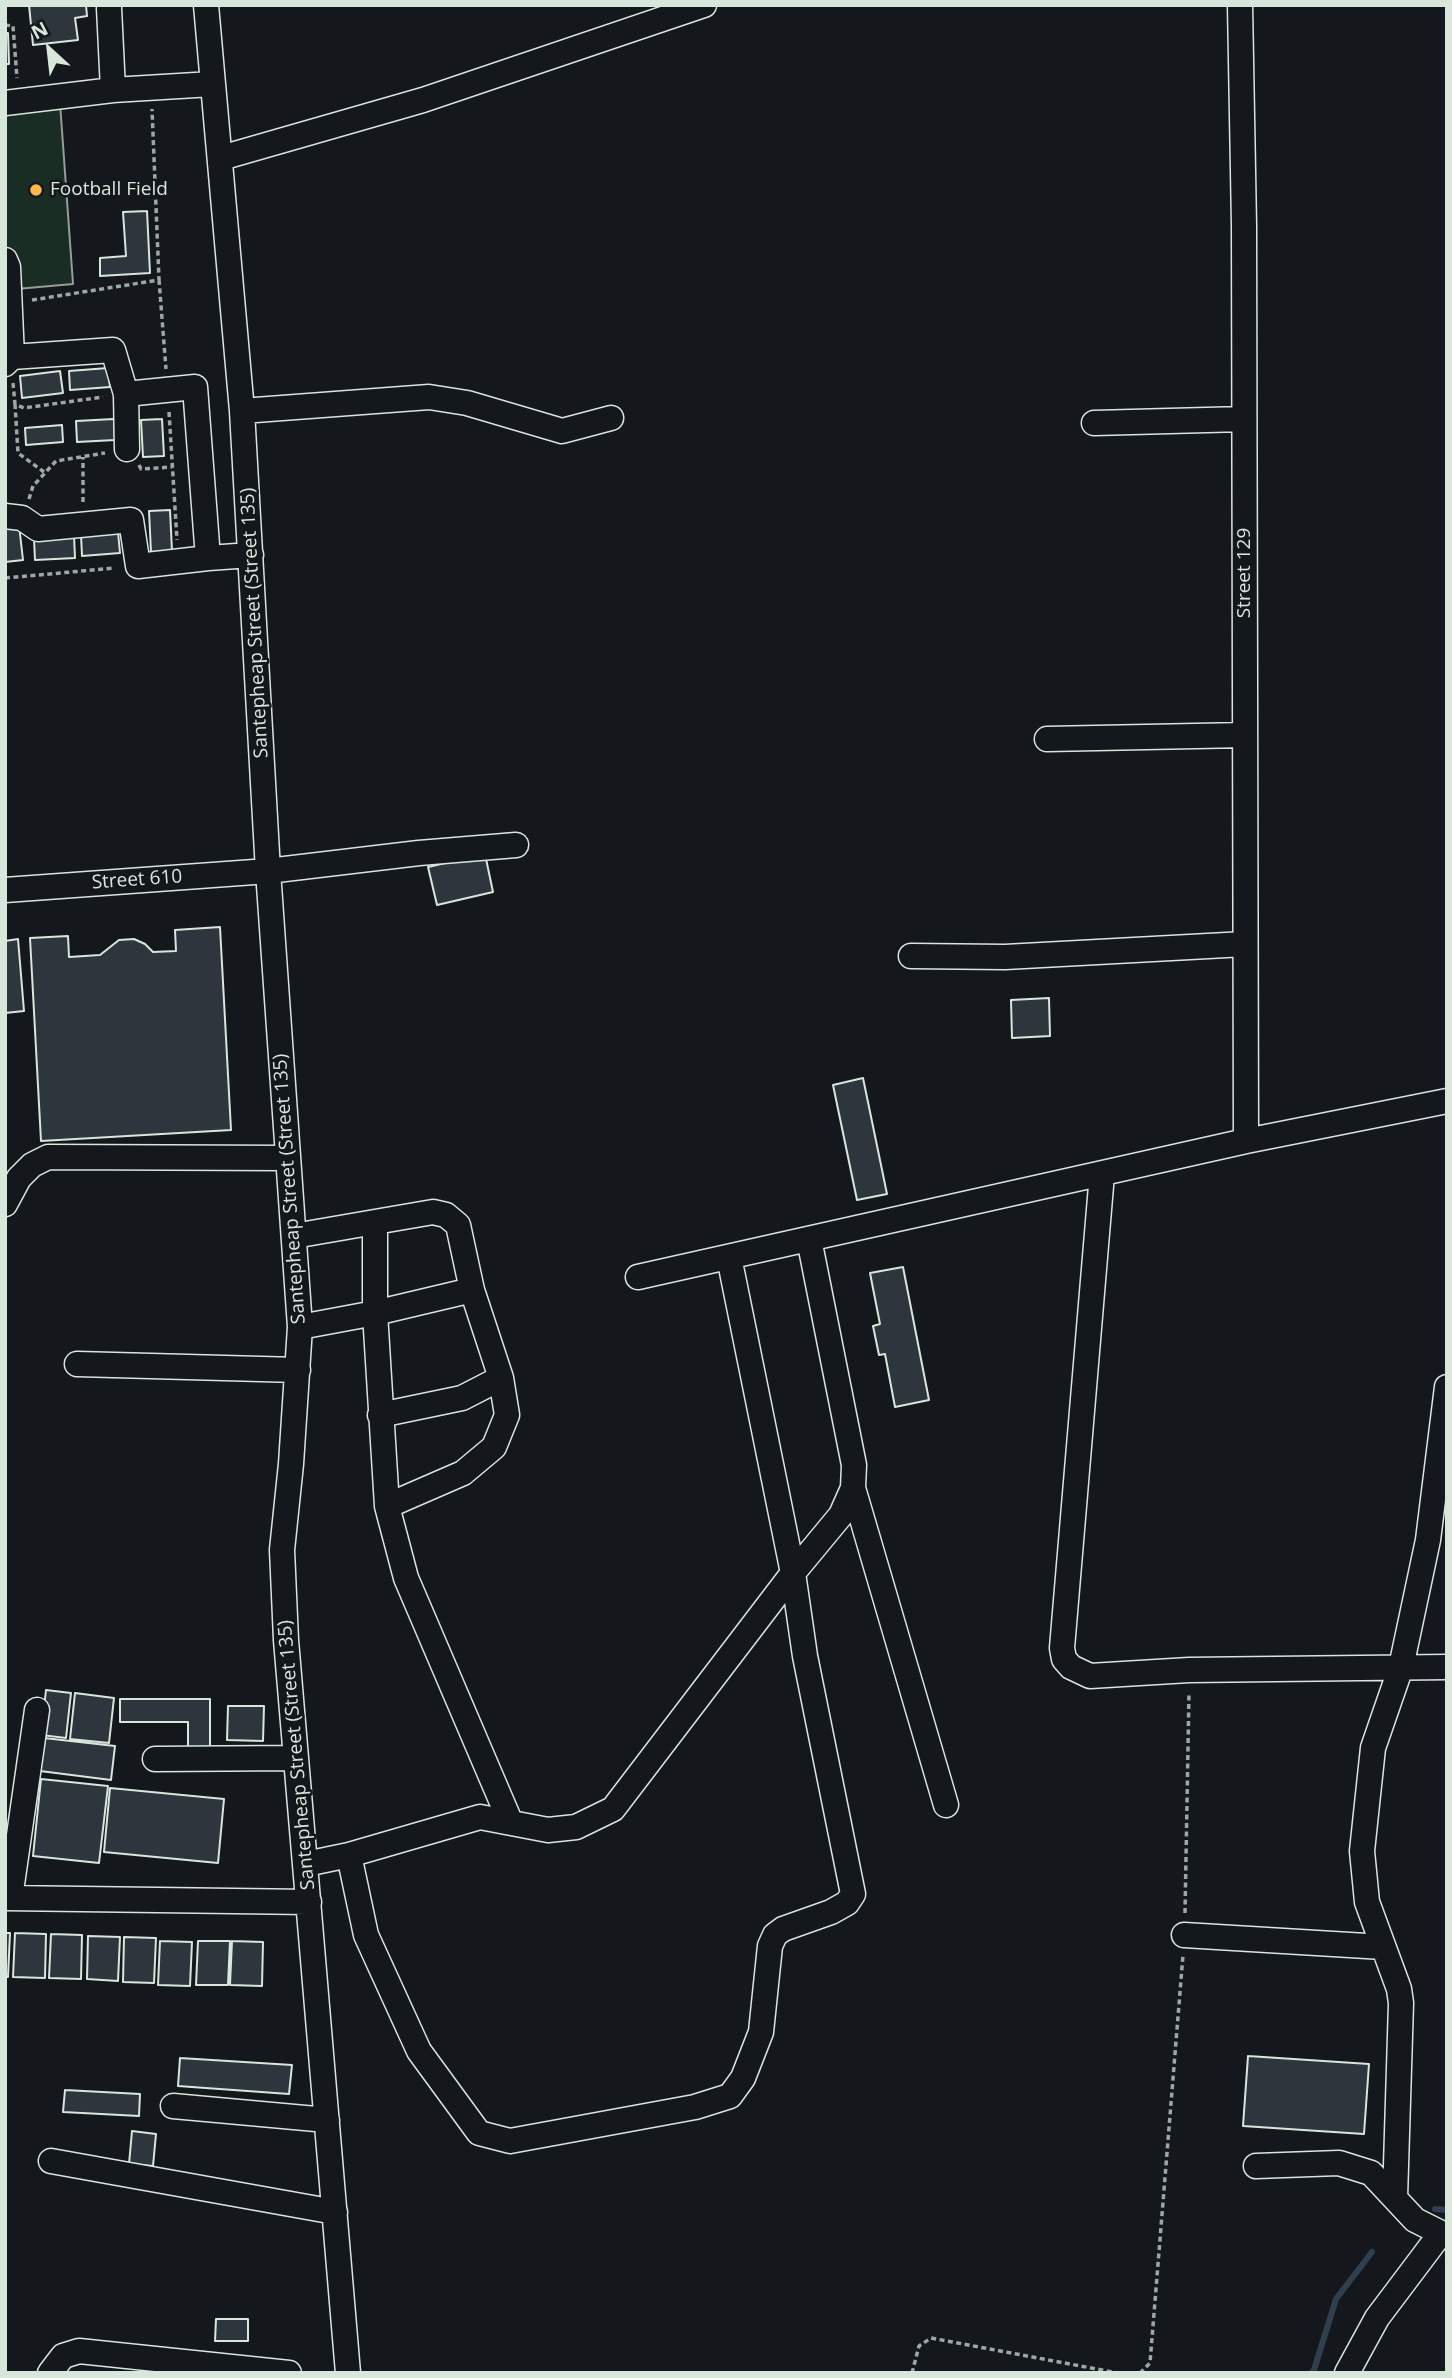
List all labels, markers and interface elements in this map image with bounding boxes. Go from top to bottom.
north arrow [14,14,84,84]
text: N [27,15,52,45]
place label: Football Field [50,179,168,201]
marker: Football Field [28,182,44,198]
street label: Santepheap Street (Street 135) [237,487,273,759]
street label: Street 129 [1234,528,1256,618]
street label: Street 610 [91,865,183,895]
street label: Santepheap Street (Street 135) [269,1053,311,1325]
street label: Santepheap Street (Street 135) [274,1619,320,1891]

